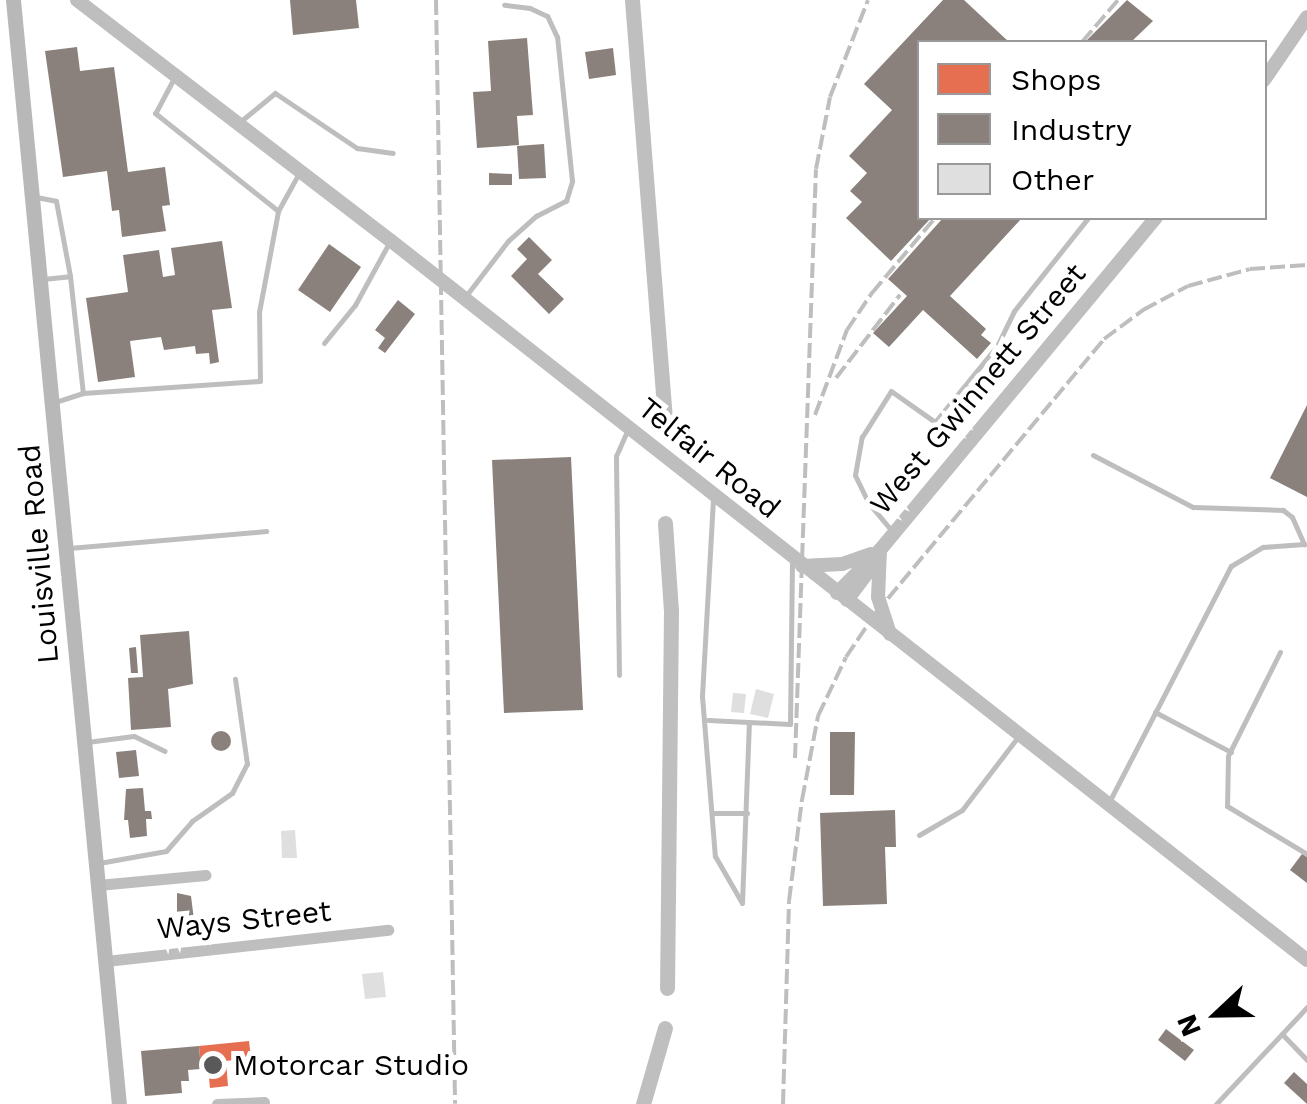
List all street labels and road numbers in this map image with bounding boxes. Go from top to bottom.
street label: West Gwinnett Street [863,256,1093,522]
street label: Telfair Road [631,390,787,526]
street label: Louisville Road [11,443,67,665]
street label: Ways Street [155,893,333,947]

